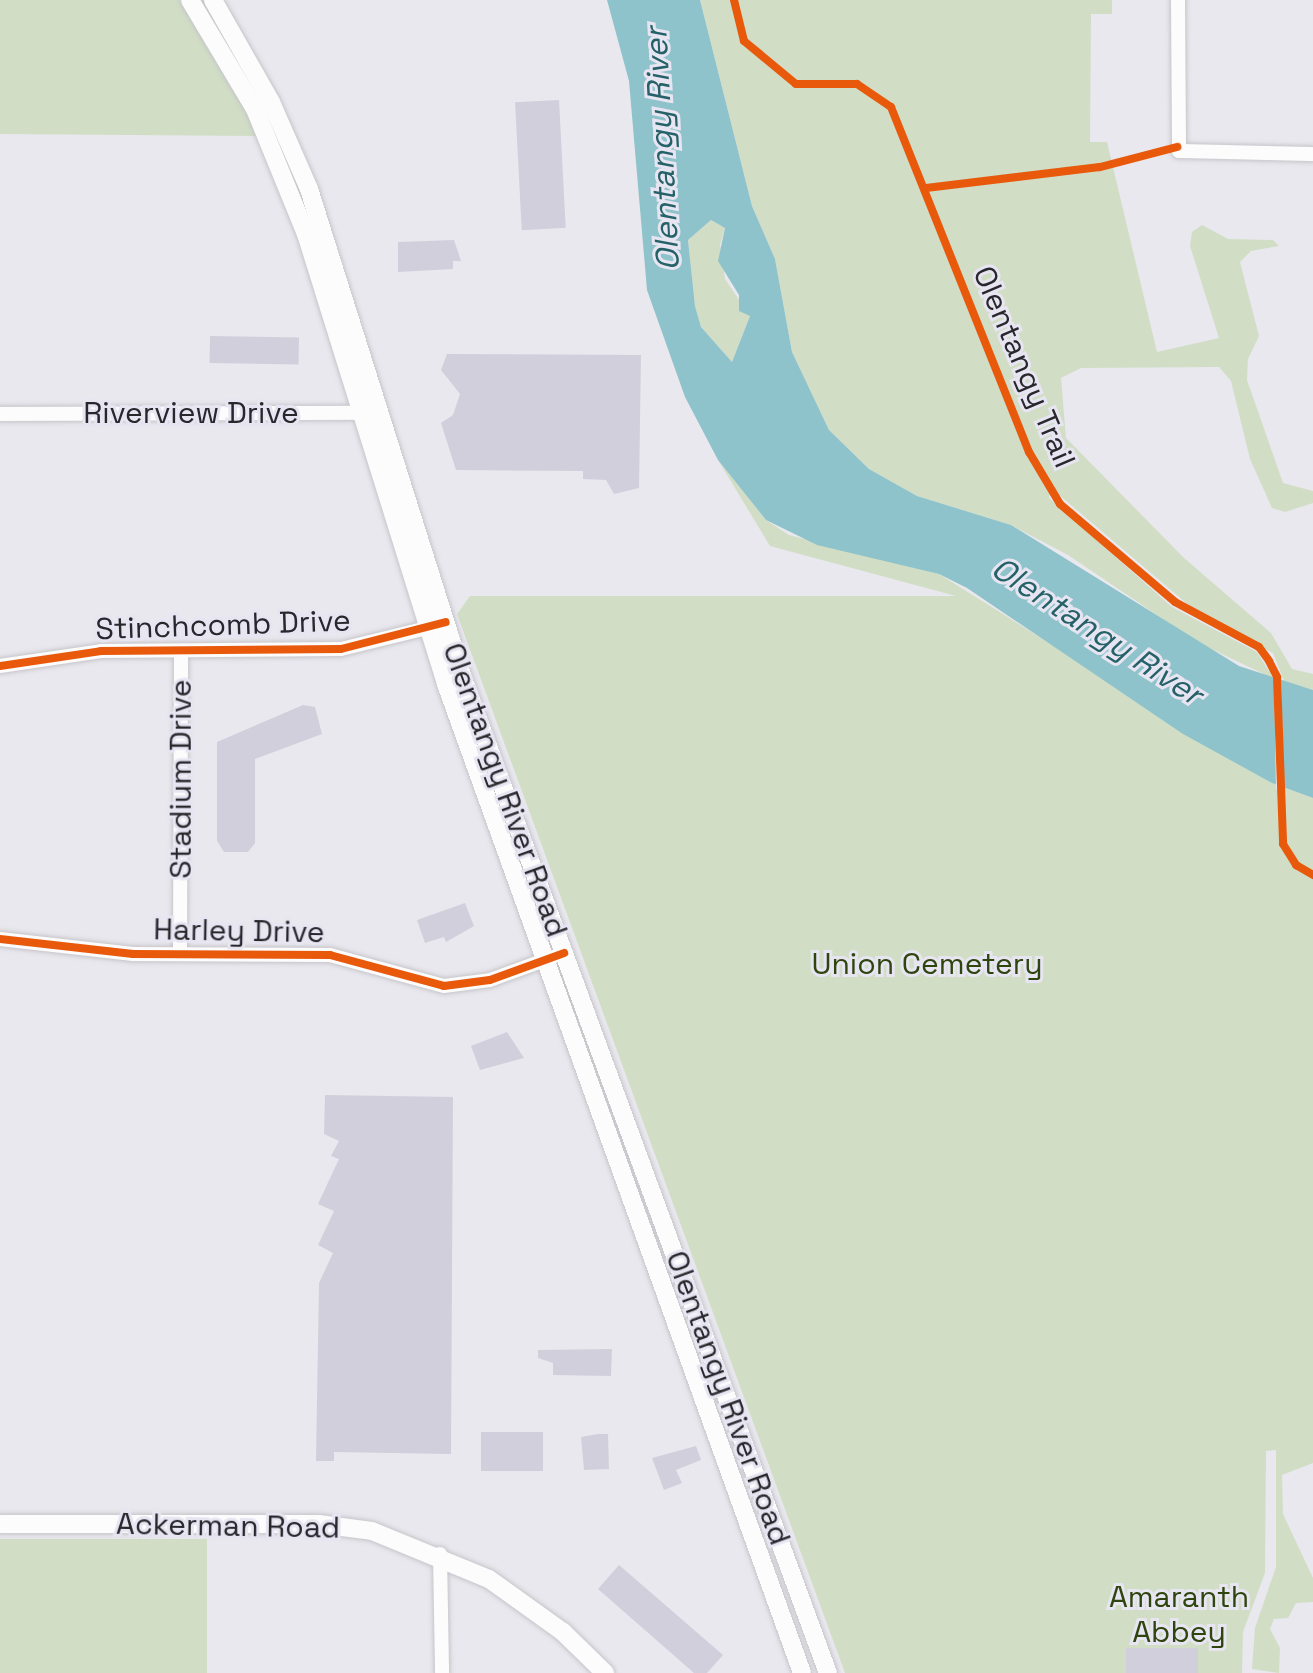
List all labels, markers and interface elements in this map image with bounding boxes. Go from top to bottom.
water label: Olentangy River [636,26,688,272]
street label: Olentangy Trail [965,261,1083,473]
street label: Riverview Drive [83,395,299,431]
water label: Olentangy River [984,548,1210,714]
street label: Stinchcomb Drive [95,603,351,647]
street label: Olentangy River Road [435,638,575,942]
street label: Stadium Drive [163,679,199,879]
street label: Harley Drive [153,912,325,950]
park label: Union Cemetery [811,946,1043,982]
street label: Olentangy River Road [658,1246,798,1550]
street label: Ackerman Road [116,1506,340,1546]
park label: Amaranth Abbey [1109,1579,1249,1650]

